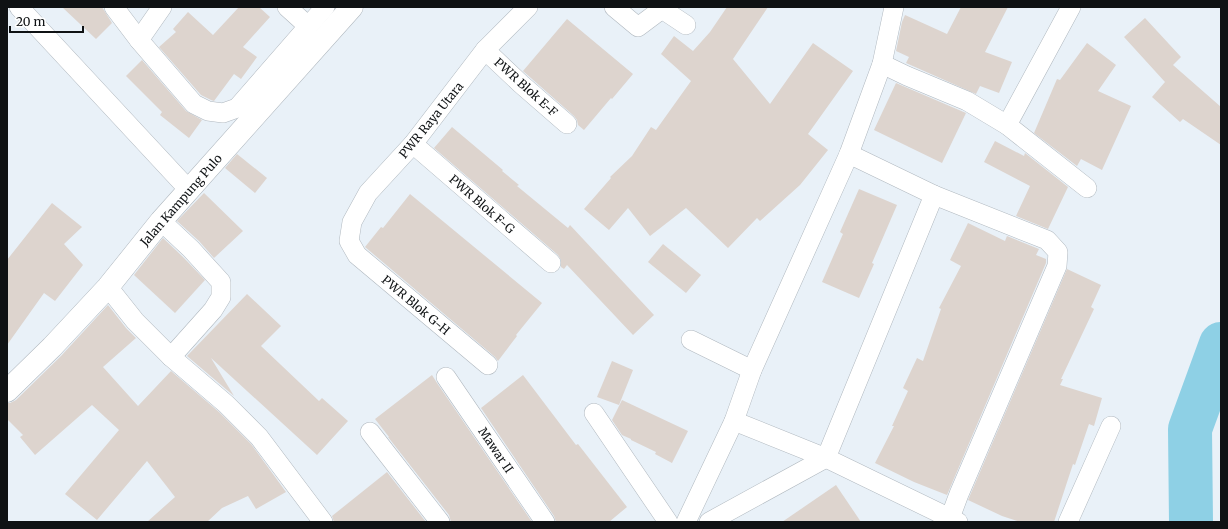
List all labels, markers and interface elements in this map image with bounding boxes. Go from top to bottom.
scale bar [10,8,83,34]
text: 20 m [16,14,45,29]
street label: PWR Blok E-F [491,55,561,120]
street label: PWR Raya Utara [396,78,467,161]
street label: Jalan Kampung Pulo [136,151,225,250]
street label: PWR Blok F-G [446,171,518,237]
street label: PWR Blok G-H [379,272,453,338]
street label: Mawar II [475,424,517,476]

